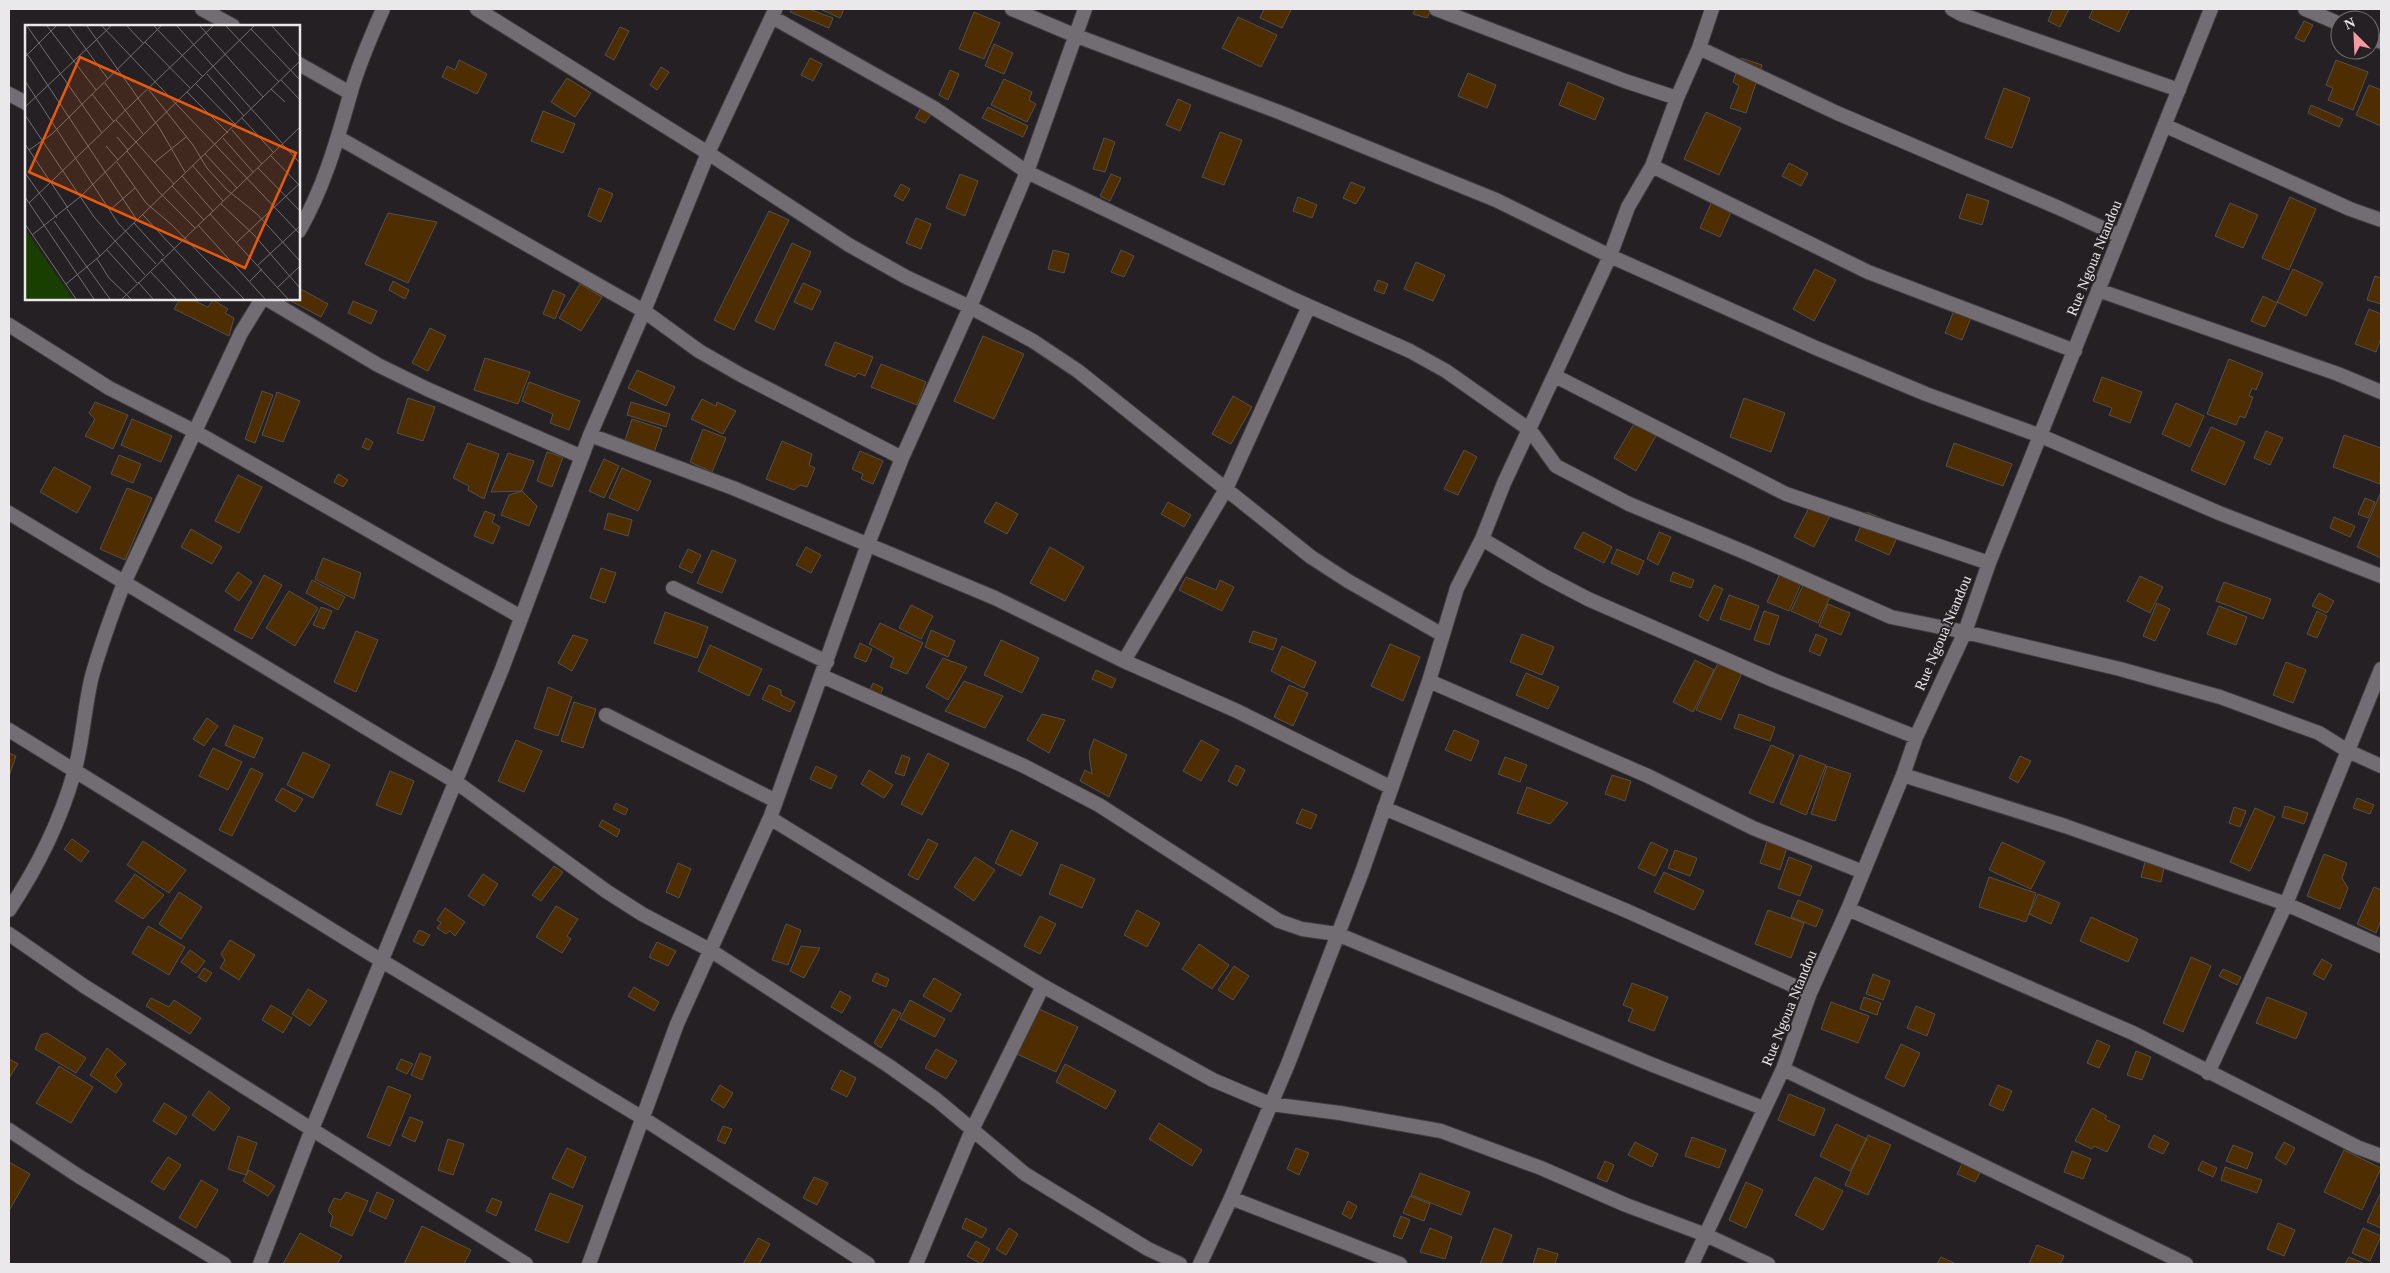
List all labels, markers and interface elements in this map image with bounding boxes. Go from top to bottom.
north arrow [2330,10,2380,60]
text: N [2342,15,2358,32]
inset map [25,25,300,300]
street label: Rue Ngoua Ntandou [2063,197,2125,318]
street label: Rue Ngoua Ntandou [1912,573,1975,693]
street label: Rue Ngoua Ntandou [1758,947,1820,1068]

